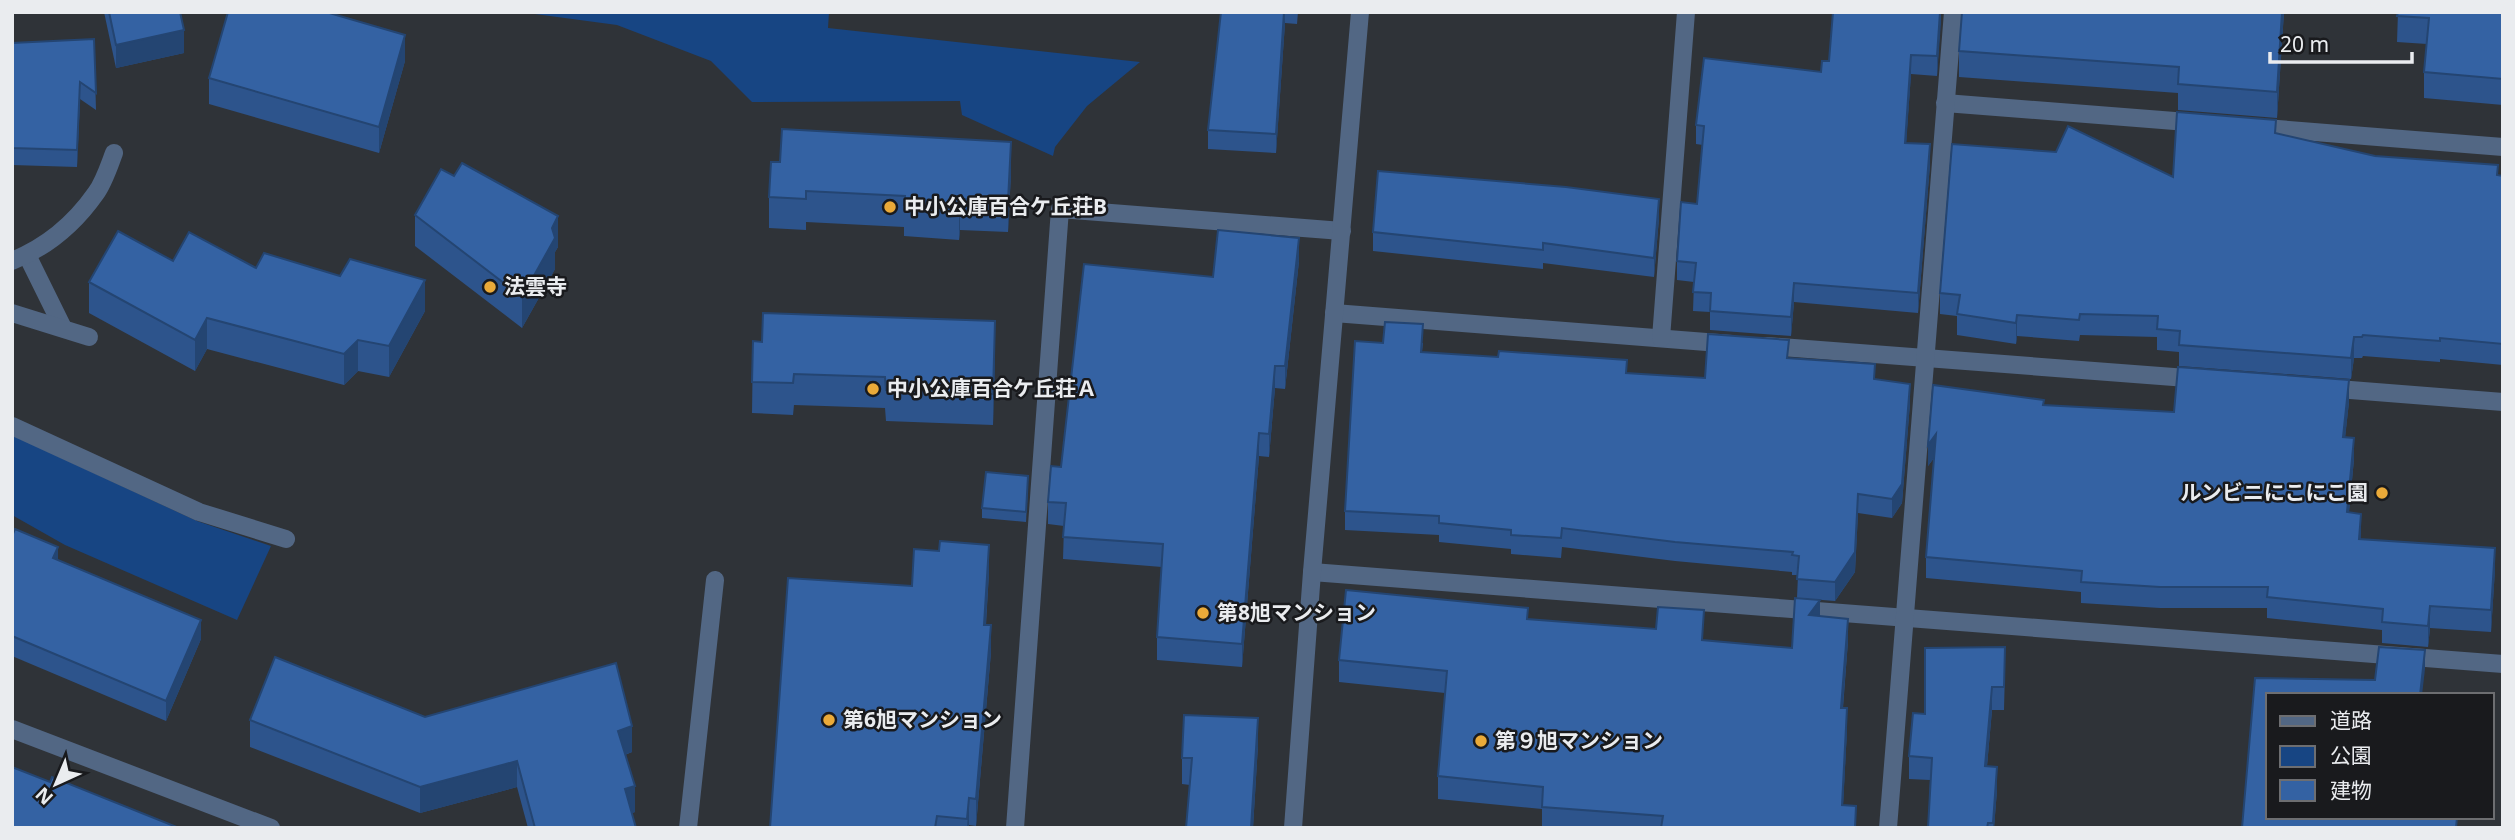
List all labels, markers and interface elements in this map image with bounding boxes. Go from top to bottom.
scale bar [2270,21,2412,65]
text: 20 m [2280,30,2329,58]
place label: 中小公庫百合ケ丘荘B [904,192,1107,220]
marker: 中小公庫百合ケ丘荘B [882,199,898,215]
place label: 法雲寺 [504,272,567,300]
marker: 法雲寺 [482,279,498,295]
place label: 中小公庫百合ケ丘荘Ａ [887,374,1097,402]
marker: 中小公庫百合ケ丘荘Ａ [865,381,881,397]
place label: ルンビニにこにこ園 [2180,478,2368,506]
marker: ルンビニにこにこ園 [2374,485,2390,501]
place label: 第8旭マンション [1217,598,1376,626]
marker: 第8旭マンション [1195,605,1211,621]
legend [2266,693,2494,819]
place label: 第6旭マンション [843,705,1002,733]
text: 道路 [2330,706,2372,734]
marker: 第6旭マンション [821,712,837,728]
place label: 第９旭マンション [1495,726,1663,754]
marker: 第９旭マンション [1473,733,1489,749]
text: 公園 [2330,741,2372,769]
north arrow [21,749,91,819]
text: 建物 [2330,776,2372,804]
text: N [30,782,59,811]

